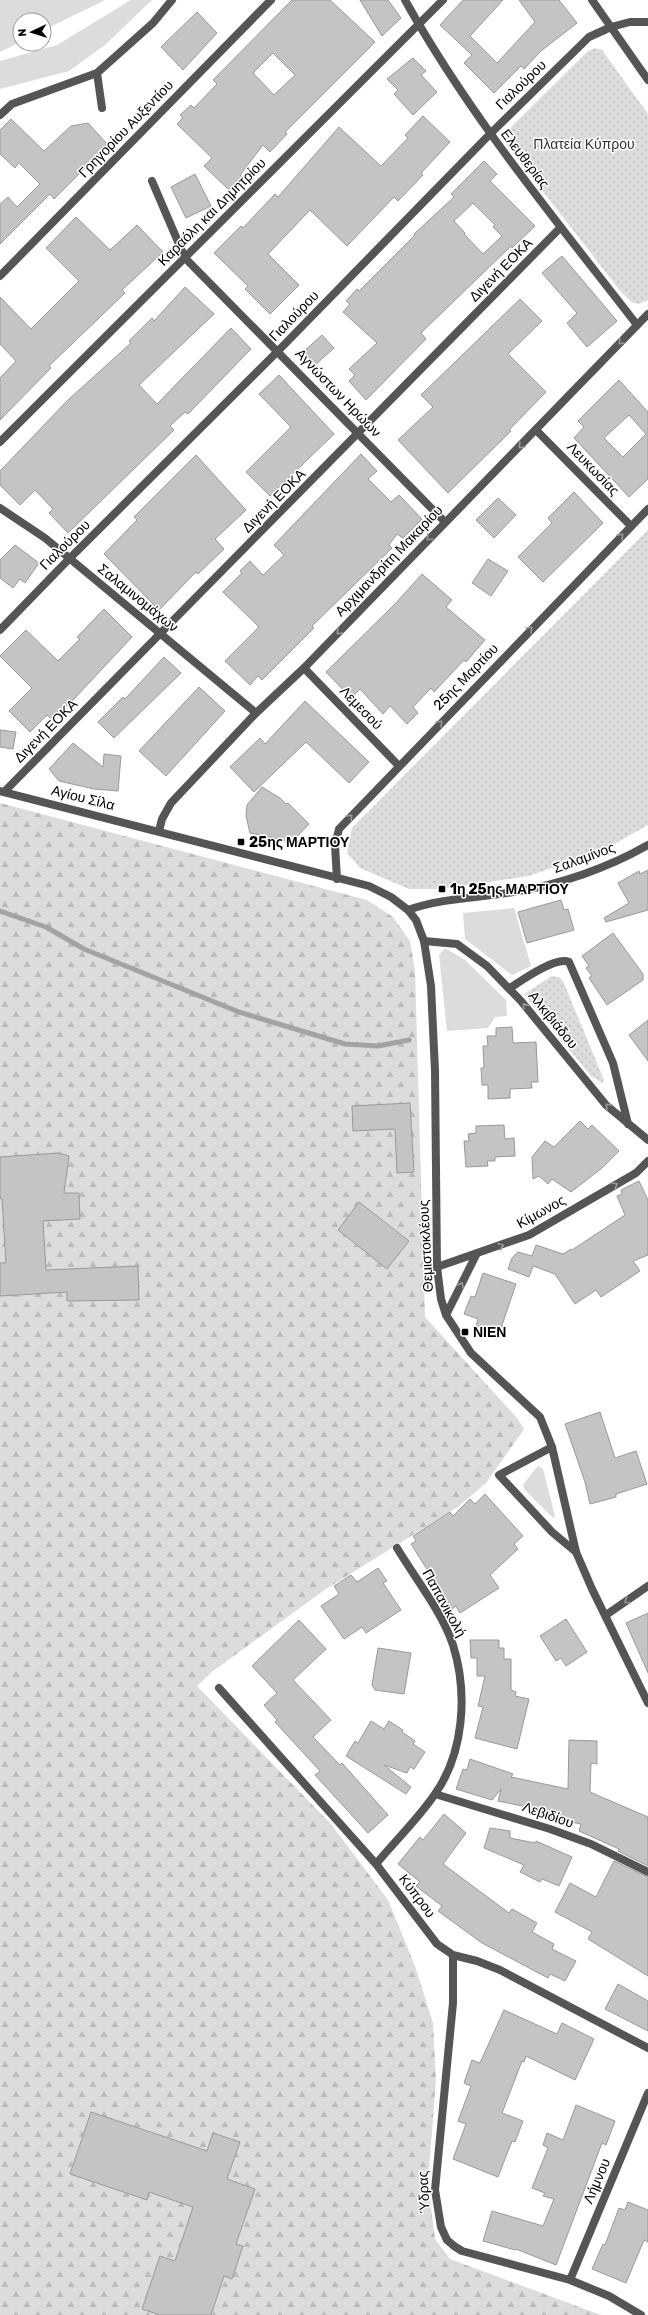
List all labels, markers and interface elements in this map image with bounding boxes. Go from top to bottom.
north arrow [12,12,52,52]
text: N [16,28,29,37]
street label: Γιαλούρου [492,57,550,113]
street label: Γρηγορίου Αυξεντίου [75,77,177,181]
street label: Ελευθερίας [497,126,553,192]
park label: Πλατεία Κύπρου [533,136,635,153]
street label: Καραόλη και Δημητρίου [155,155,269,269]
street label: Διγενή ΕΟΚΑ [466,234,537,305]
street label: Γιαλούρου [266,287,322,345]
one-way arrow [618,337,625,345]
street label: Αγνώστων Ηρώων [291,345,385,441]
street label: Λευκωσίας [563,439,623,499]
one-way arrow [518,441,525,449]
street label: Διγενή ΕΟΚΑ [239,465,310,536]
street label: Αρχιμανδρίτη Μακαρίου [332,502,446,620]
street label: Γιαλούρου [36,516,94,574]
one-way arrow [426,533,434,541]
one-way arrow [616,533,624,541]
street label: Σαλαμινομάχων [94,560,182,636]
one-way arrow [336,627,344,635]
one-way arrow [525,627,532,634]
street label: 25ης Μαρτίου [430,640,502,714]
street label: Λεμεσού [336,683,386,733]
street label: Διγενή ΕΟΚΑ [11,695,82,766]
one-way arrow [435,720,443,728]
street label: Αγίου Σίλα [50,782,116,814]
one-way arrow [346,814,353,822]
place label: 25ης ΜΑΡΤΙΟΥ [249,834,350,851]
marker: 25ης ΜΑΡΤΙΟΥ [236,837,246,847]
street label: Σαλαμίνος [551,839,617,877]
place label: 1η 25ης ΜΑΡΤΙΟΥ [450,881,570,898]
marker: 1η 25ης ΜΑΡΤΙΟΥ [437,884,447,894]
street label: Αλκιβιάδου [525,988,581,1052]
one-way arrow [523,1003,530,1010]
one-way arrow [605,1103,613,1111]
one-way arrow [611,1182,618,1189]
street label: Κίμωνος [514,1192,569,1232]
street label: Θεμιστοκλέους [415,1199,437,1293]
one-way arrow [497,1242,504,1250]
one-way arrow [456,1282,464,1289]
place label: ΝΙΕΝ [473,1324,506,1341]
marker: ΝΙΕΝ [460,1327,470,1337]
street label: Παπανικολή [418,1566,470,1640]
one-way arrow [624,1596,631,1604]
street label: Λεβιδίου [520,1798,576,1832]
street label: Κύπρου [395,1871,439,1921]
street label: Λήμνου [580,2156,614,2206]
street label: Ύδρας [414,2170,434,2214]

